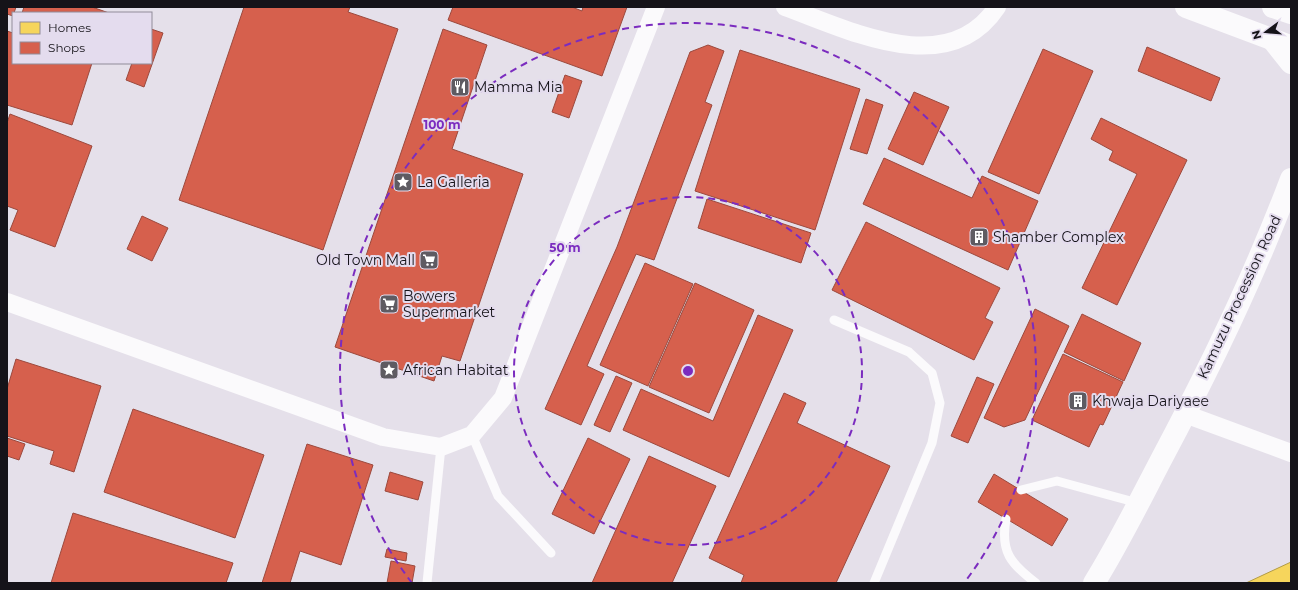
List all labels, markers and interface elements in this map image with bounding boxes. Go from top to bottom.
legend [12,12,152,64]
north arrow [1246,12,1286,52]
text: Homes [48,20,91,35]
text: N [1248,29,1264,41]
text: Shops [48,40,85,55]
restaurant icon: Mamma Mia [449,76,471,98]
place label: Mamma Mia [474,78,563,96]
text: 100 m [424,117,460,132]
place icon: La Galleria [392,171,414,193]
place label: La Galleria [417,173,490,191]
street label: Kamuzu Procession Road [1193,212,1285,382]
building icon: Shamber Complex [968,226,990,248]
place label: Shamber Complex [993,228,1124,246]
text: 50 m [549,240,581,255]
supermarket icon: Old Town Mall [418,249,440,271]
place label: Old Town Mall [316,251,415,269]
place label: Bowers Supermarket [403,287,496,321]
supermarket icon: Bowers Supermarket [378,293,400,315]
place icon: African Habitat [378,359,400,381]
place label: African Habitat [403,361,509,379]
centre of rings [681,364,695,378]
building icon: Khwaja Dariyaee [1067,390,1089,412]
place label: Khwaja Dariyaee [1092,392,1209,410]

